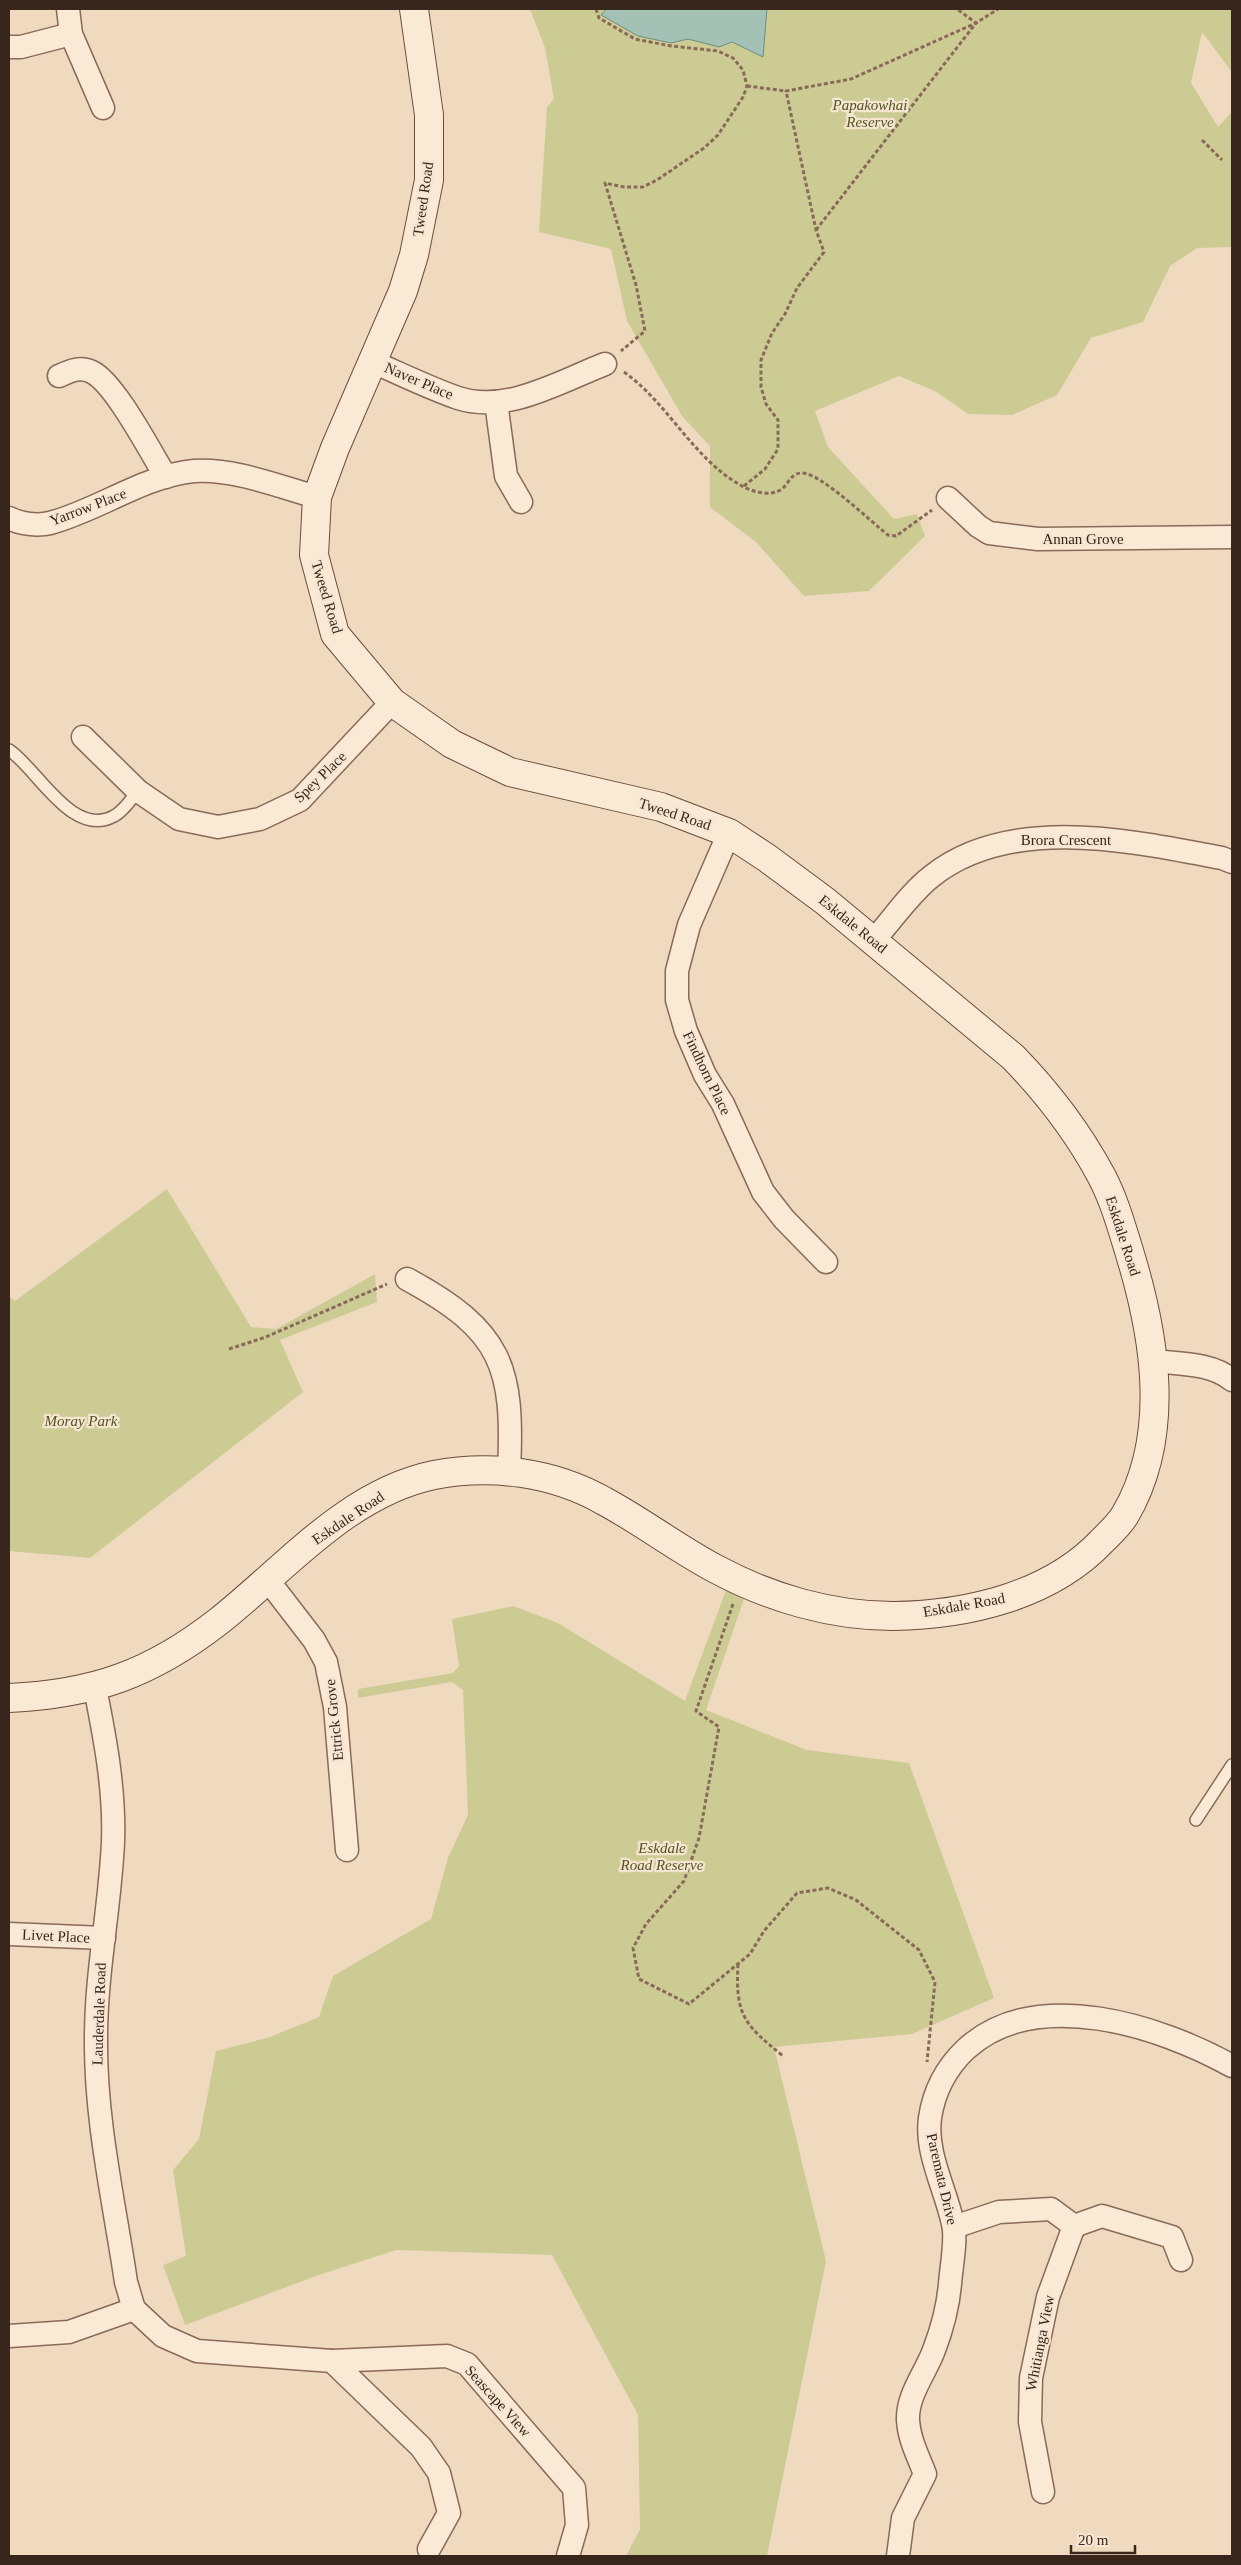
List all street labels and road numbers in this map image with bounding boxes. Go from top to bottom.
street label: Tweed Road [410,160,436,237]
street label: Naver Place [382,359,456,403]
street label: Yarrow Place [48,485,129,529]
street label: Annan Grove [1042,531,1124,547]
street label: Tweed Road [308,559,346,636]
street label: Spey Place [291,748,350,806]
street label: Tweed Road [637,795,714,833]
street label: Brora Crescent [1021,832,1112,848]
street label: Eskdale Road [816,892,891,957]
street label: Findhorn Place [680,1028,734,1118]
street label: Eskdale Road [1103,1194,1144,1278]
street label: Eskdale Road [309,1488,387,1548]
street label: Eskdale Road [922,1590,1007,1620]
street label: Ettrick Grove [322,1678,346,1762]
street label: Livet Place [22,1926,91,1946]
street label: Lauderdale Road [89,1962,109,2066]
street label: Paremata Drive [924,2132,960,2227]
street label: Whitianga View [1023,2293,1057,2392]
street label: Seascape View [462,2362,534,2440]

